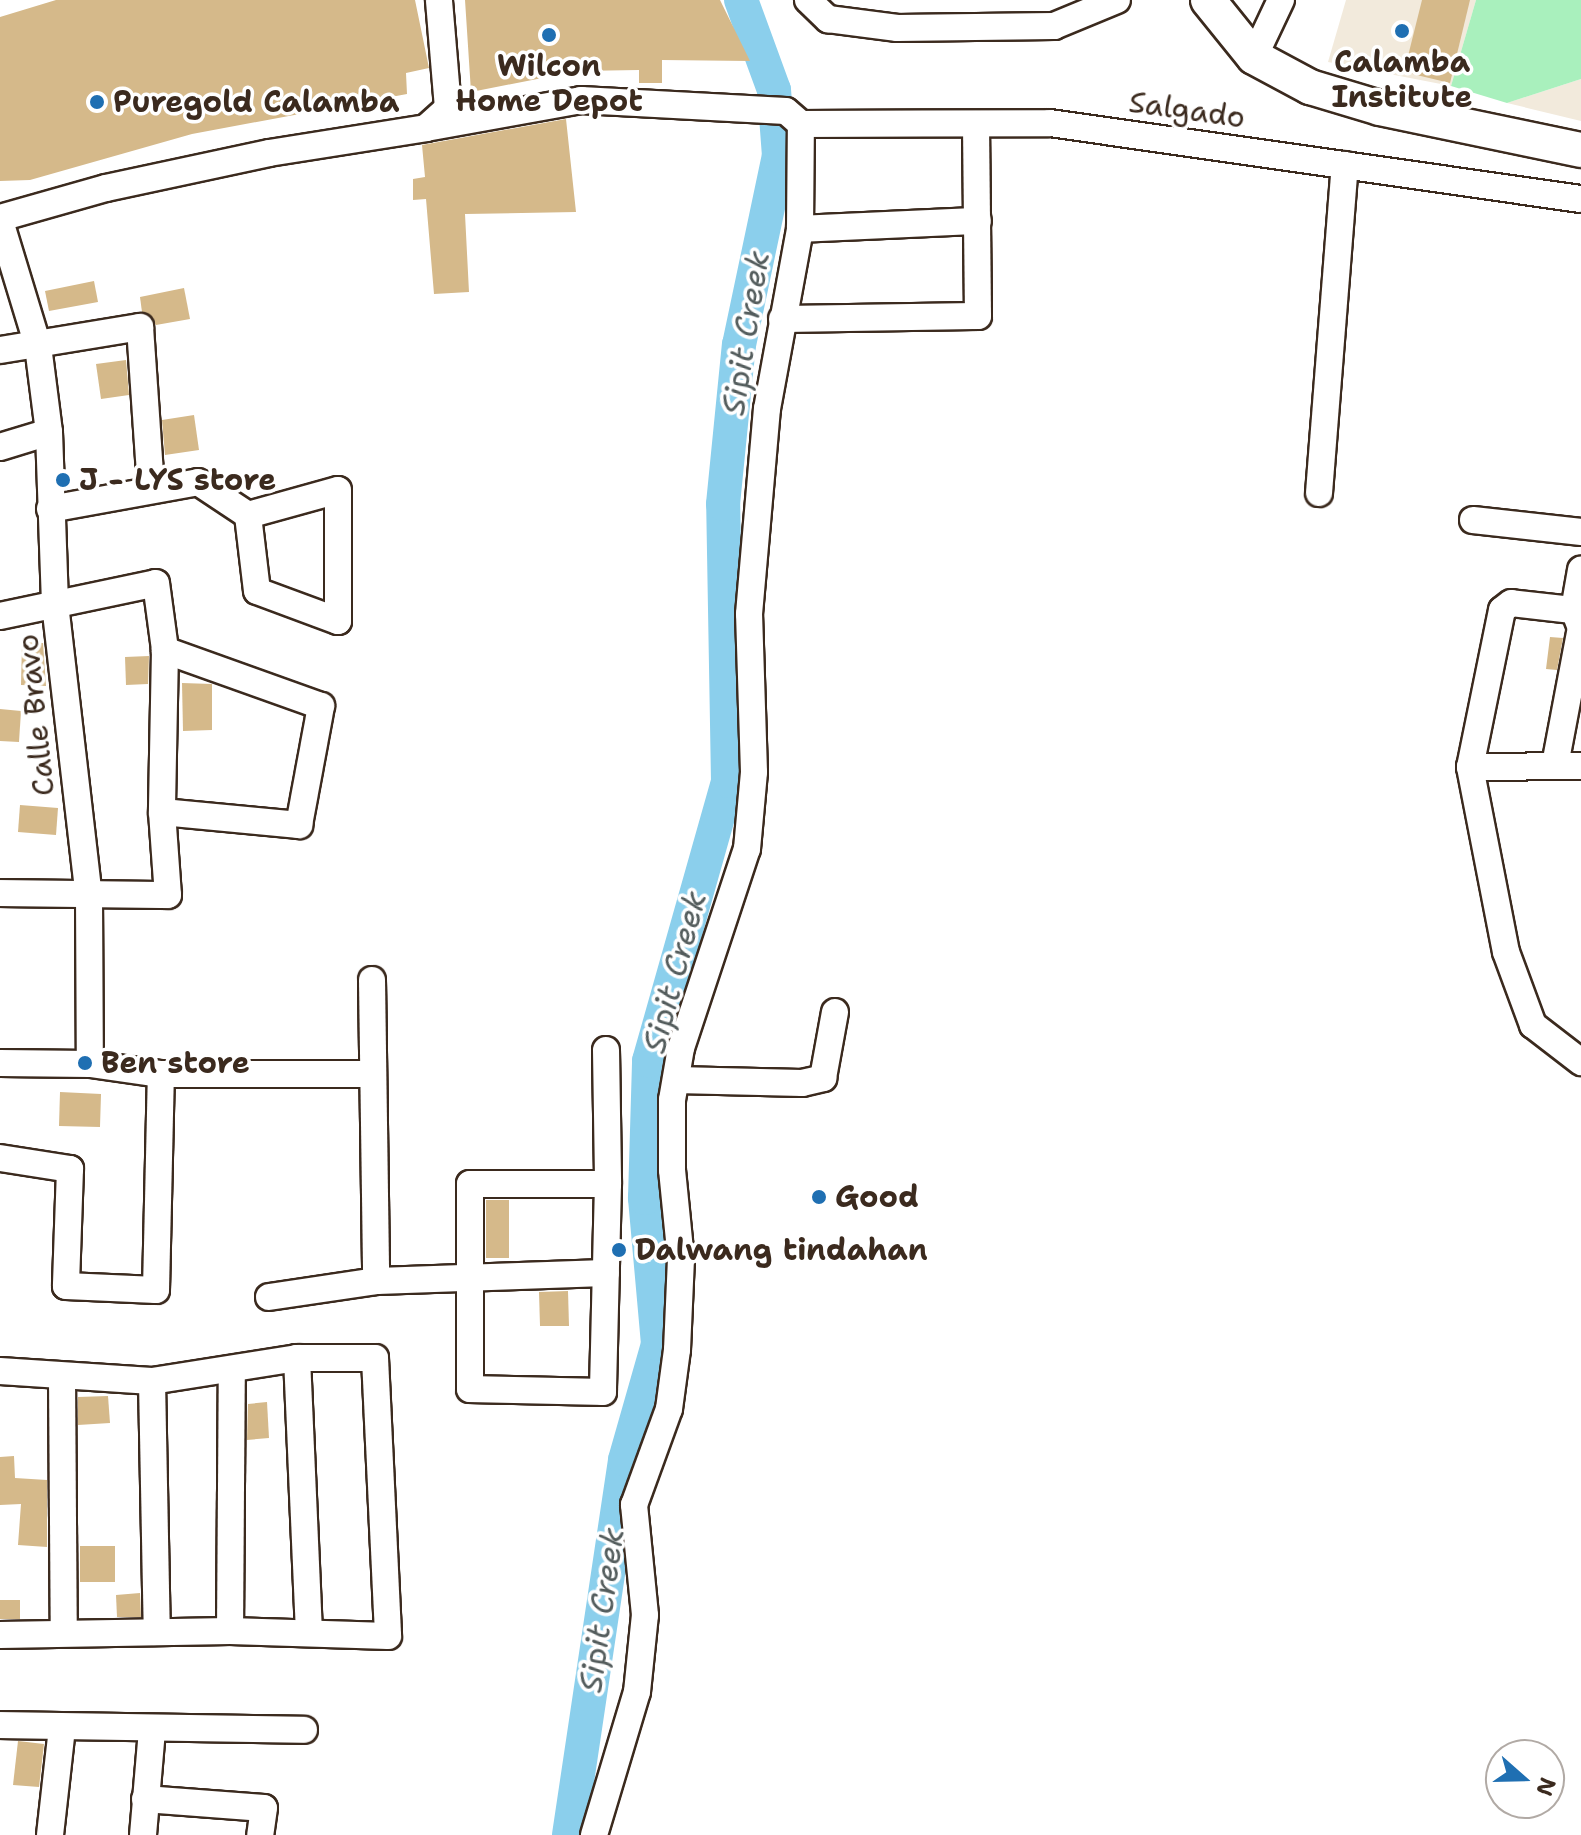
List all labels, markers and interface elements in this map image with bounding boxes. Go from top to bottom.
marker: Calamba Institute [1393,22,1411,40]
marker: Wilcon Home Depot [540,26,558,44]
place label: Calamba Institute [1331,44,1473,114]
place label: Wilcon Home Depot [455,48,643,118]
place label: Puregold Calamba [113,84,399,120]
street label: Salgado [1127,84,1247,136]
marker: Puregold Calamba [88,93,106,111]
water label: Sipit Creek [714,248,778,418]
place label: J - LYS store [79,462,276,498]
marker: J - LYS store [54,471,72,489]
street label: Calle Bravo [10,632,62,798]
water label: Sipit Creek [635,887,715,1057]
place label: Ben store [101,1045,250,1081]
marker: Ben store [76,1054,94,1072]
place label: Good [835,1179,919,1215]
marker: Good [810,1188,828,1206]
place label: Dalwang tindahan [635,1232,928,1268]
marker: Dalwang tindahan [610,1241,628,1259]
water label: Sipit Creek [571,1525,633,1695]
north arrow [1485,1739,1565,1819]
text: N [1530,1774,1563,1800]

